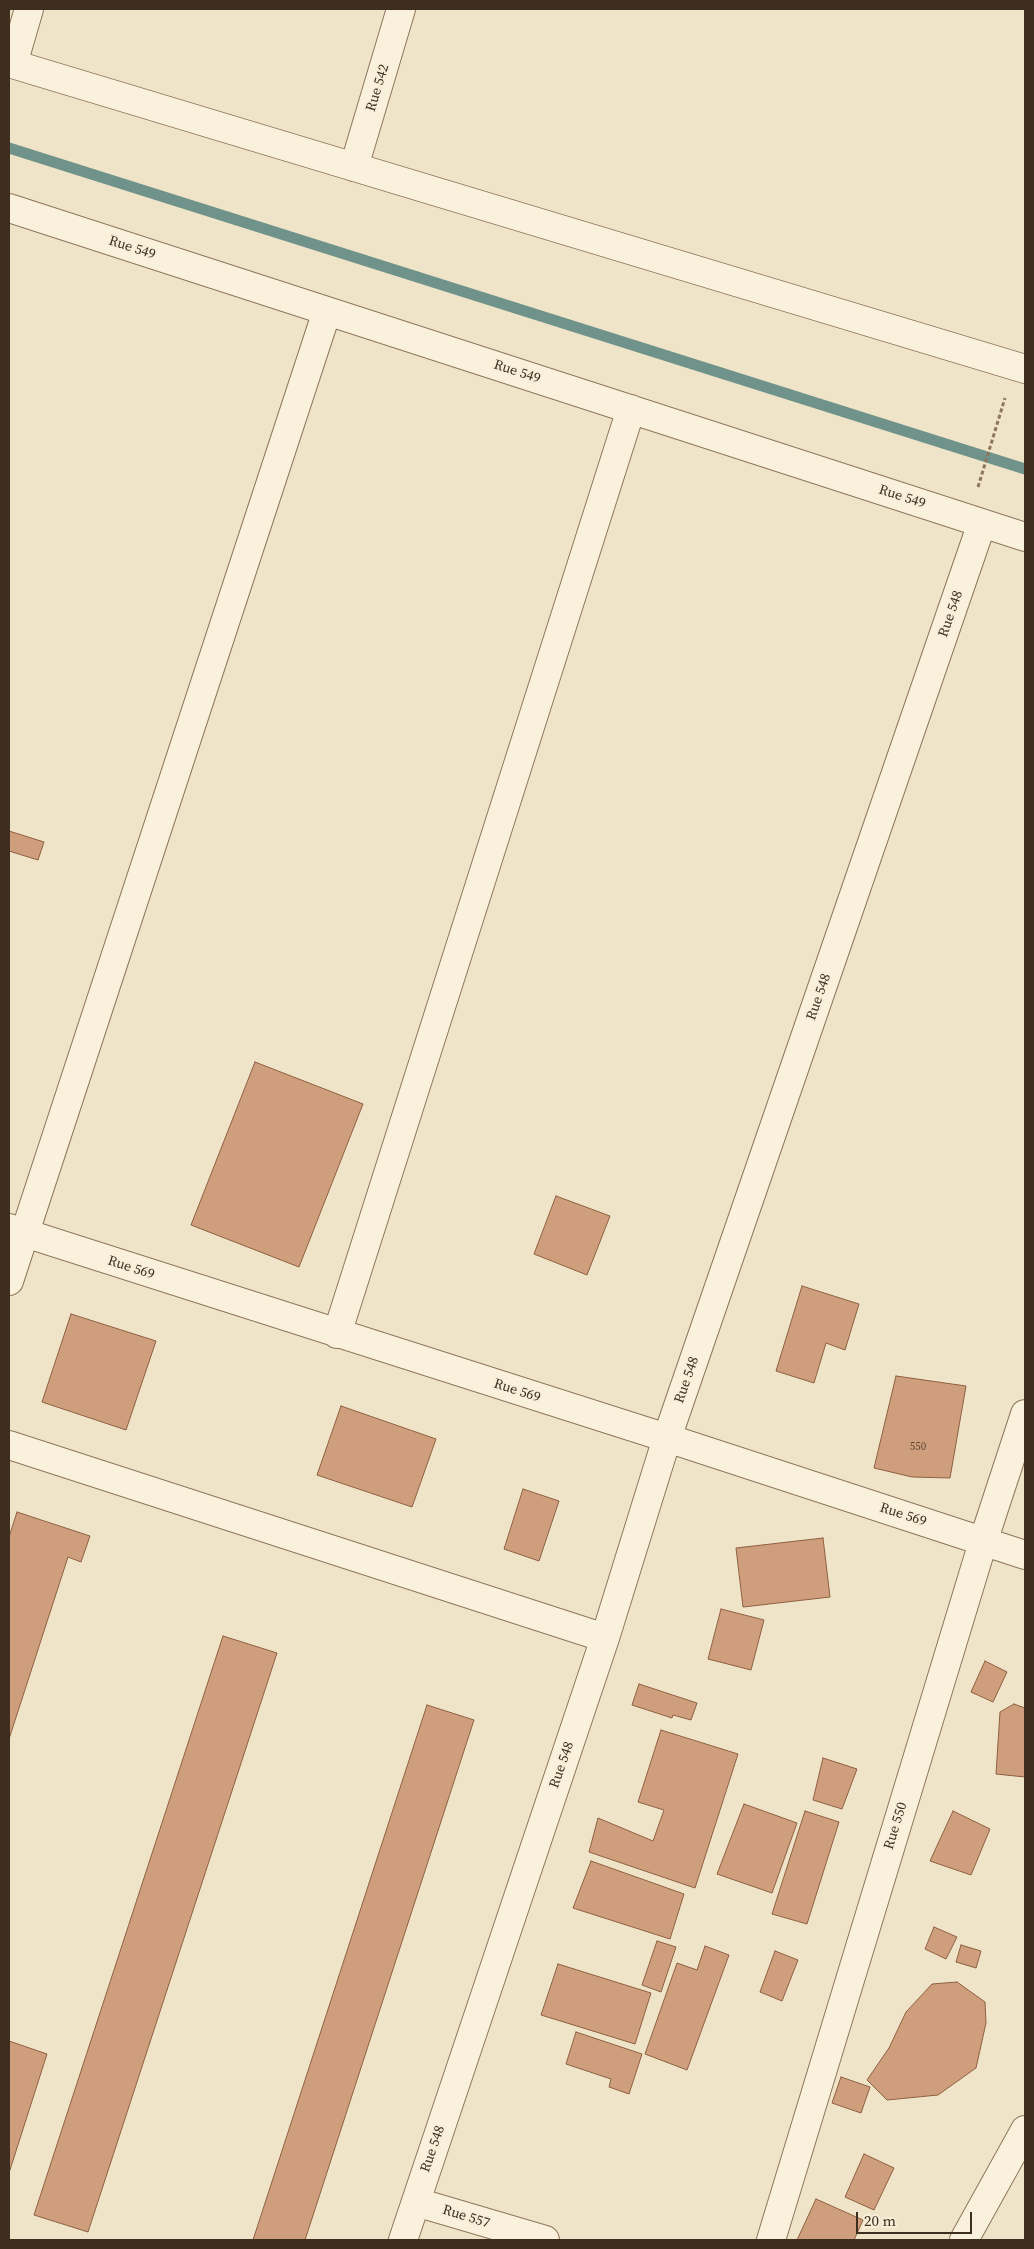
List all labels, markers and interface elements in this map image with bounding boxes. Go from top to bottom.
street label: Rue 542 [363,62,393,114]
street label: Rue 549 [106,233,158,263]
street label: Rue 549 [491,357,543,387]
street label: Rue 549 [876,482,928,512]
street label: Rue 548 [935,588,967,640]
street label: Rue 548 [803,971,835,1023]
street label: Rue 569 [105,1253,157,1283]
street label: Rue 548 [671,1354,703,1406]
street label: Rue 569 [491,1376,543,1406]
house number: 550 [910,1440,926,1454]
street label: Rue 569 [877,1500,929,1530]
street label: Rue 548 [546,1739,578,1791]
street label: Rue 550 [881,1800,911,1852]
street label: Rue 548 [417,2123,449,2175]
street label: Rue 557 [440,2202,492,2232]
scale bar [859,2202,975,2234]
text: 20 m [864,2210,896,2231]

